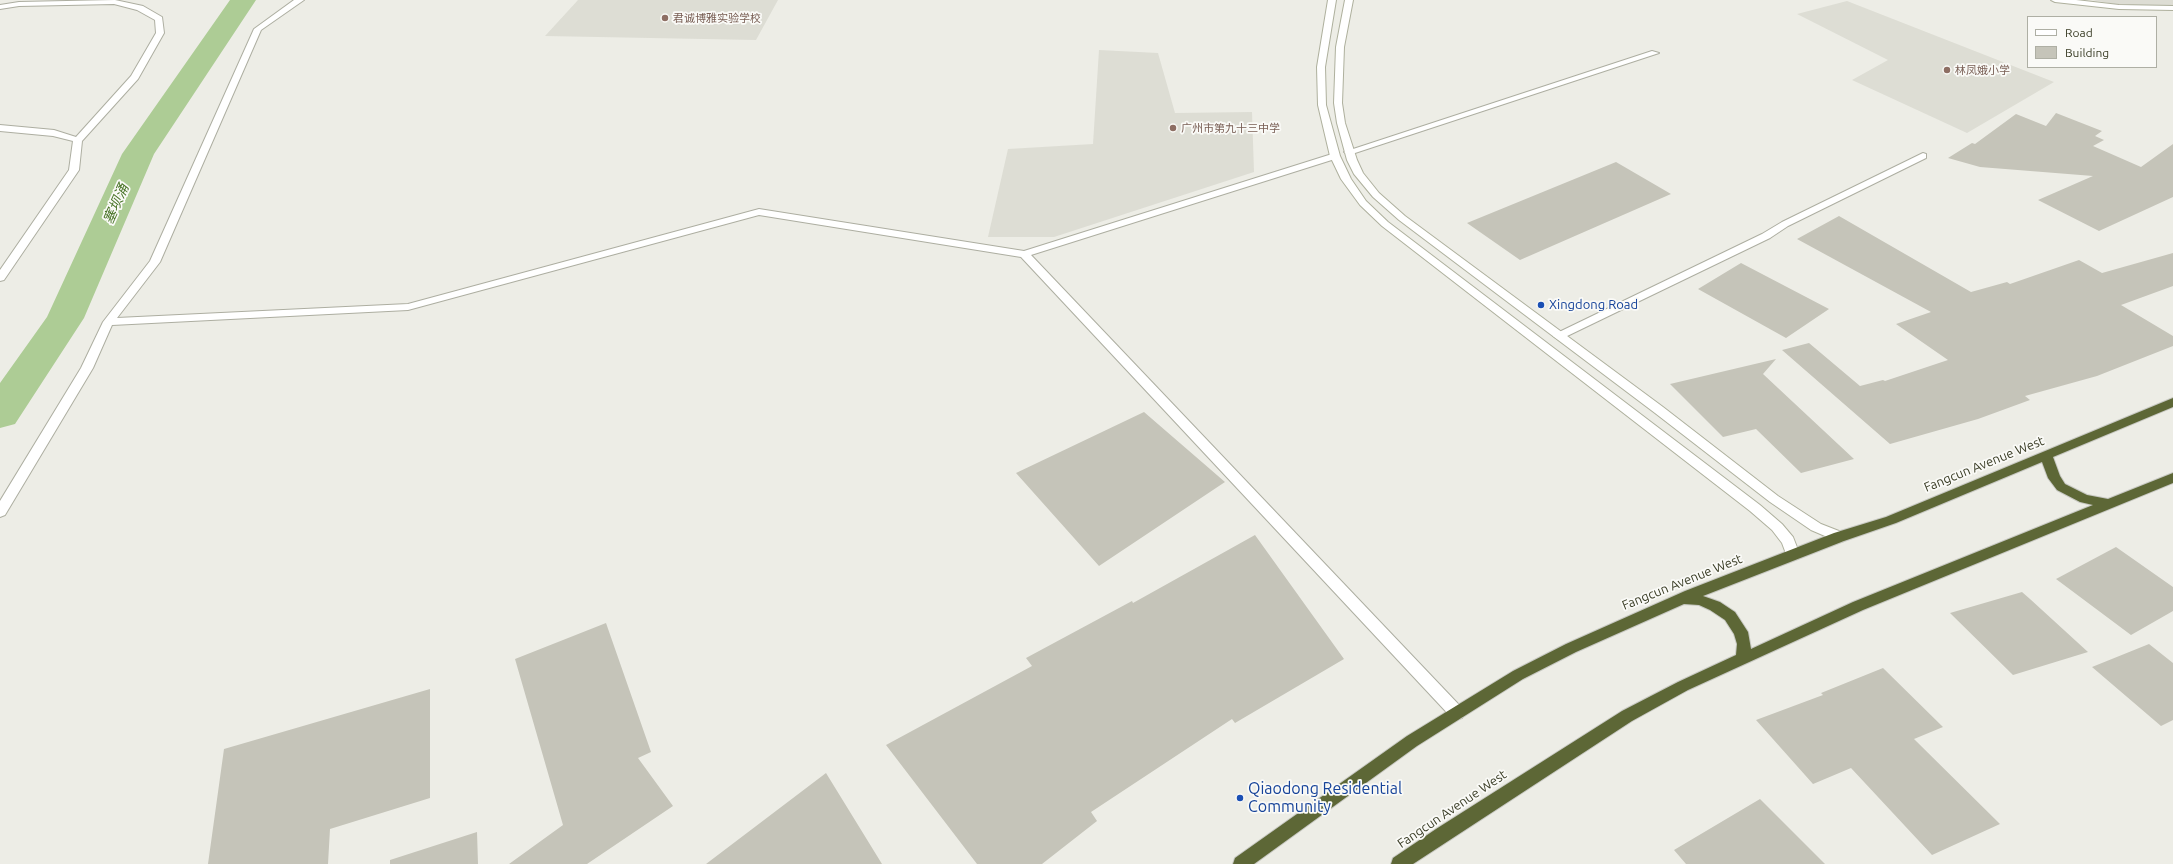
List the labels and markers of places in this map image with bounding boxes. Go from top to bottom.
place label: 君诚博雅实验学校 [673,11,761,25]
marker: 君诚博雅实验学校 [660,13,670,23]
place label: 林凤娥小学 [1955,63,2010,77]
marker: 林凤娥小学 [1942,65,1952,75]
place label: 广州市第九十三中学 [1181,121,1280,135]
marker: 广州市第九十三中学 [1168,123,1178,133]
place label: Xingdong Road [1549,297,1638,313]
marker: Xingdong Road [1536,300,1546,310]
place label: Qiaodong Residential Community [1248,779,1402,817]
marker: Qiaodong Residential Community [1235,793,1245,803]

